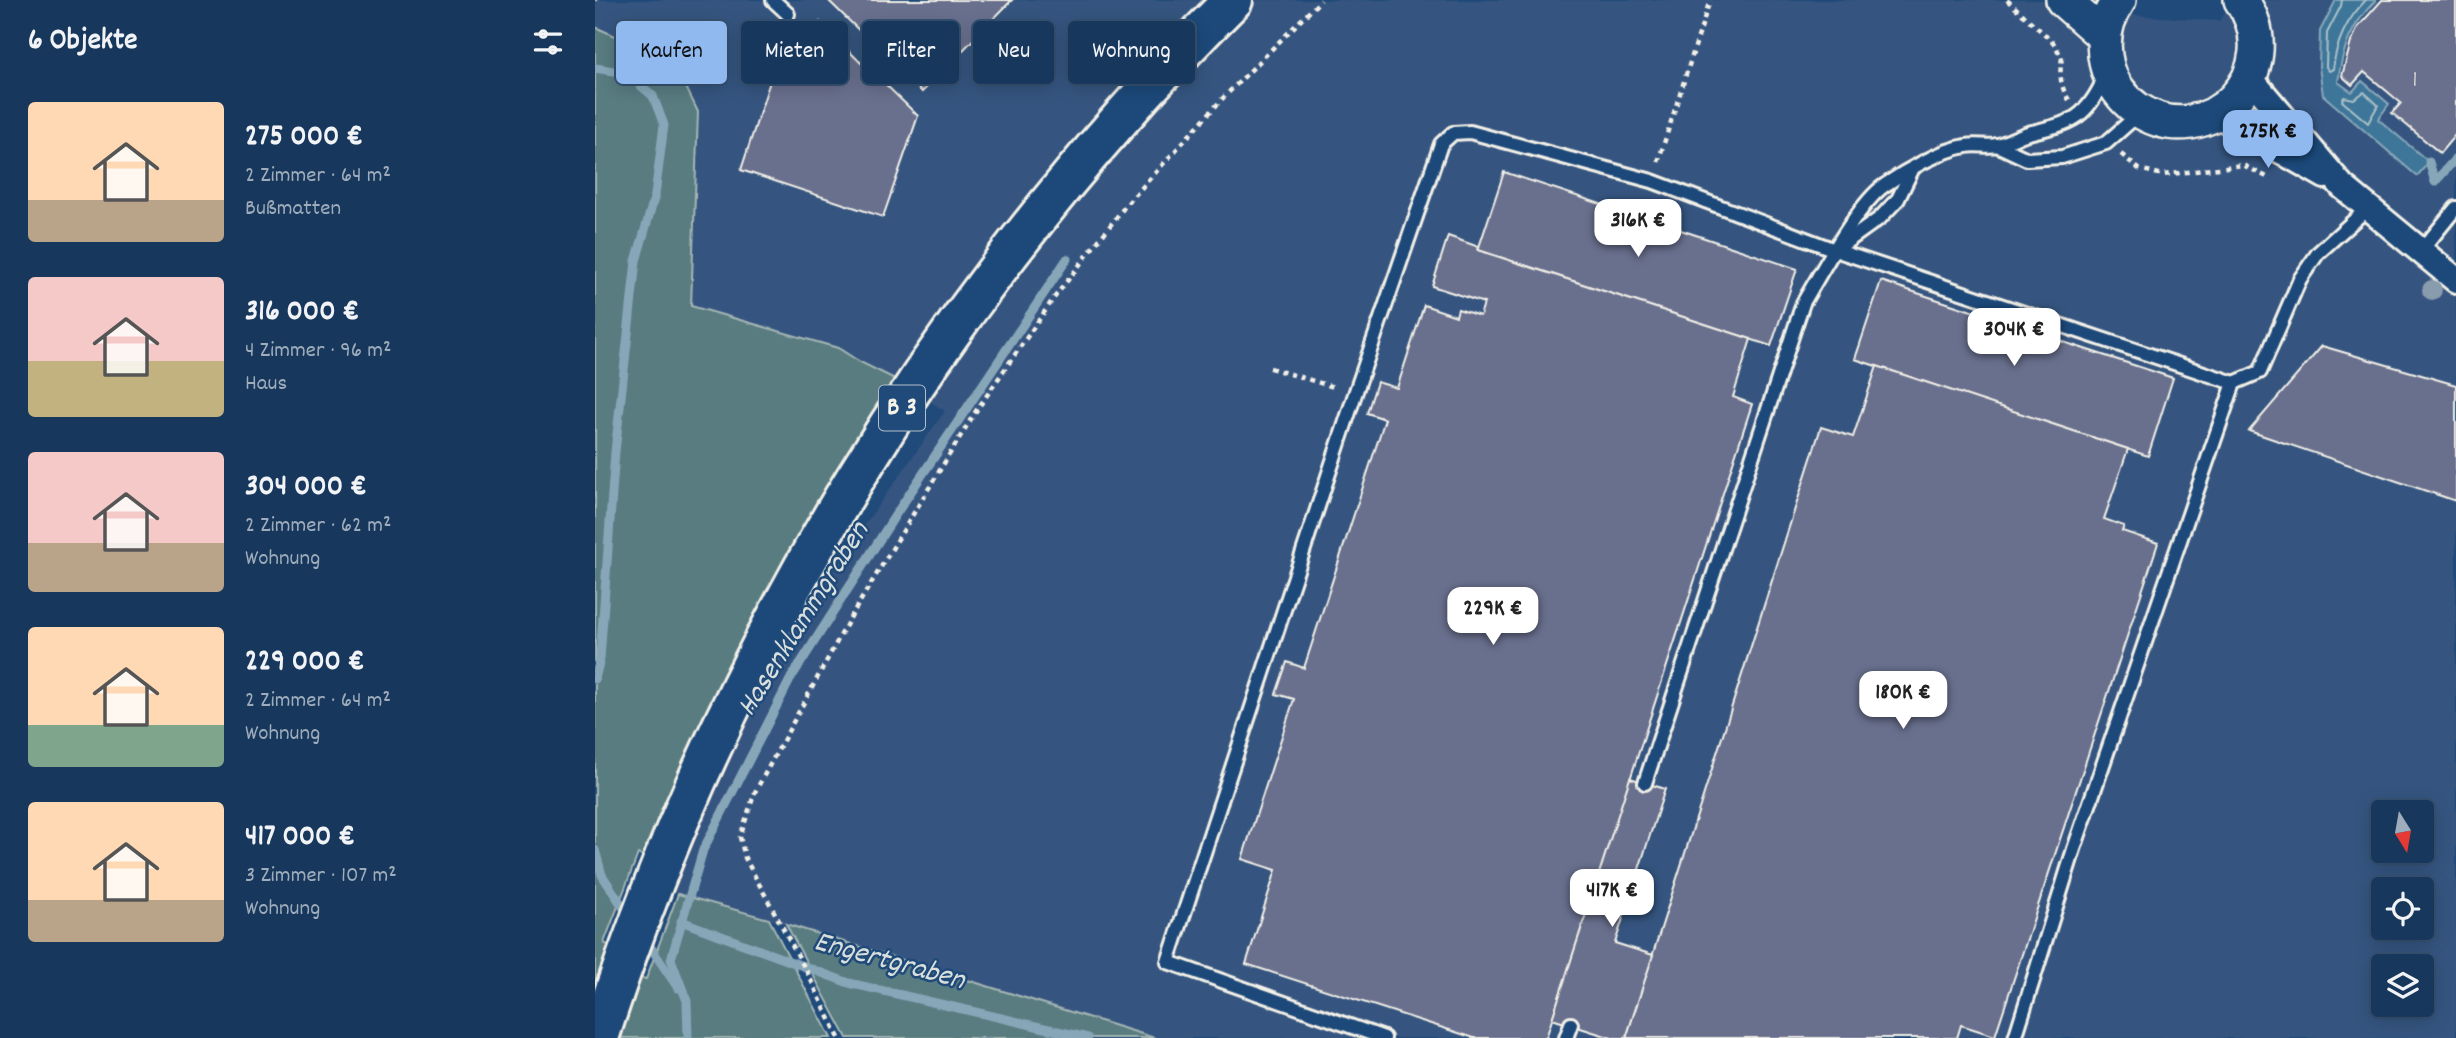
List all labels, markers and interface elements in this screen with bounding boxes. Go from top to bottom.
text: 6 Objekte [28,21,137,64]
chip: Kaufen [616,21,727,84]
chip: Mieten [741,21,848,84]
chip: Filter [862,21,959,84]
chip: Neu [973,21,1054,84]
chip: Wohnung [1068,21,1195,84]
icon: filters [529,23,567,61]
house number: 1 [2412,64,2418,98]
pin: 275K € [2211,110,2325,170]
text: 275K € [2239,116,2297,149]
text: 275 000 € [245,117,363,160]
icon: home [84,130,168,214]
text: 2 Zimmer · 64 m² [245,160,391,193]
text: Bußmatten [245,193,341,226]
pin: 316K € [1581,200,1695,259]
text: 316K € [1610,205,1666,238]
text: 316 000 € [245,292,359,335]
icon: home [84,305,168,389]
pin: 304K € [1957,308,2071,368]
text: 304K € [1983,314,2045,347]
text: 4 Zimmer · 96 m² [245,335,391,368]
text: Haus [245,368,287,401]
road number: B 3 [879,386,925,430]
text: 304 000 € [245,467,367,510]
icon: home [84,480,168,564]
text: 2 Zimmer · 62 m² [245,510,392,543]
water label: Hasenklammgraben [728,513,883,726]
text: Wohnung [245,543,320,576]
pin: 229K € [1436,588,1550,647]
text: 229K € [1463,593,1523,626]
text: 229 000 € [245,642,365,685]
icon: home [84,655,168,739]
pin: 180K € [1846,672,1960,731]
text: 180K € [1875,677,1931,710]
text: 2 Zimmer · 64 m² [245,685,391,718]
text: Wohnung [245,718,320,751]
north arrow [2371,800,2434,863]
map controls [2371,800,2434,1017]
text: 417 000 € [245,817,355,860]
icon: home [84,830,168,914]
text: 3 Zimmer · 107 m² [245,860,397,893]
pin: 417K € [1555,870,1669,929]
text: 417K € [1586,875,1638,908]
button: locate [2371,877,2434,940]
text: Wohnung [245,893,320,926]
water label: Engertgraben [809,922,970,1004]
button: layers [2371,954,2434,1017]

